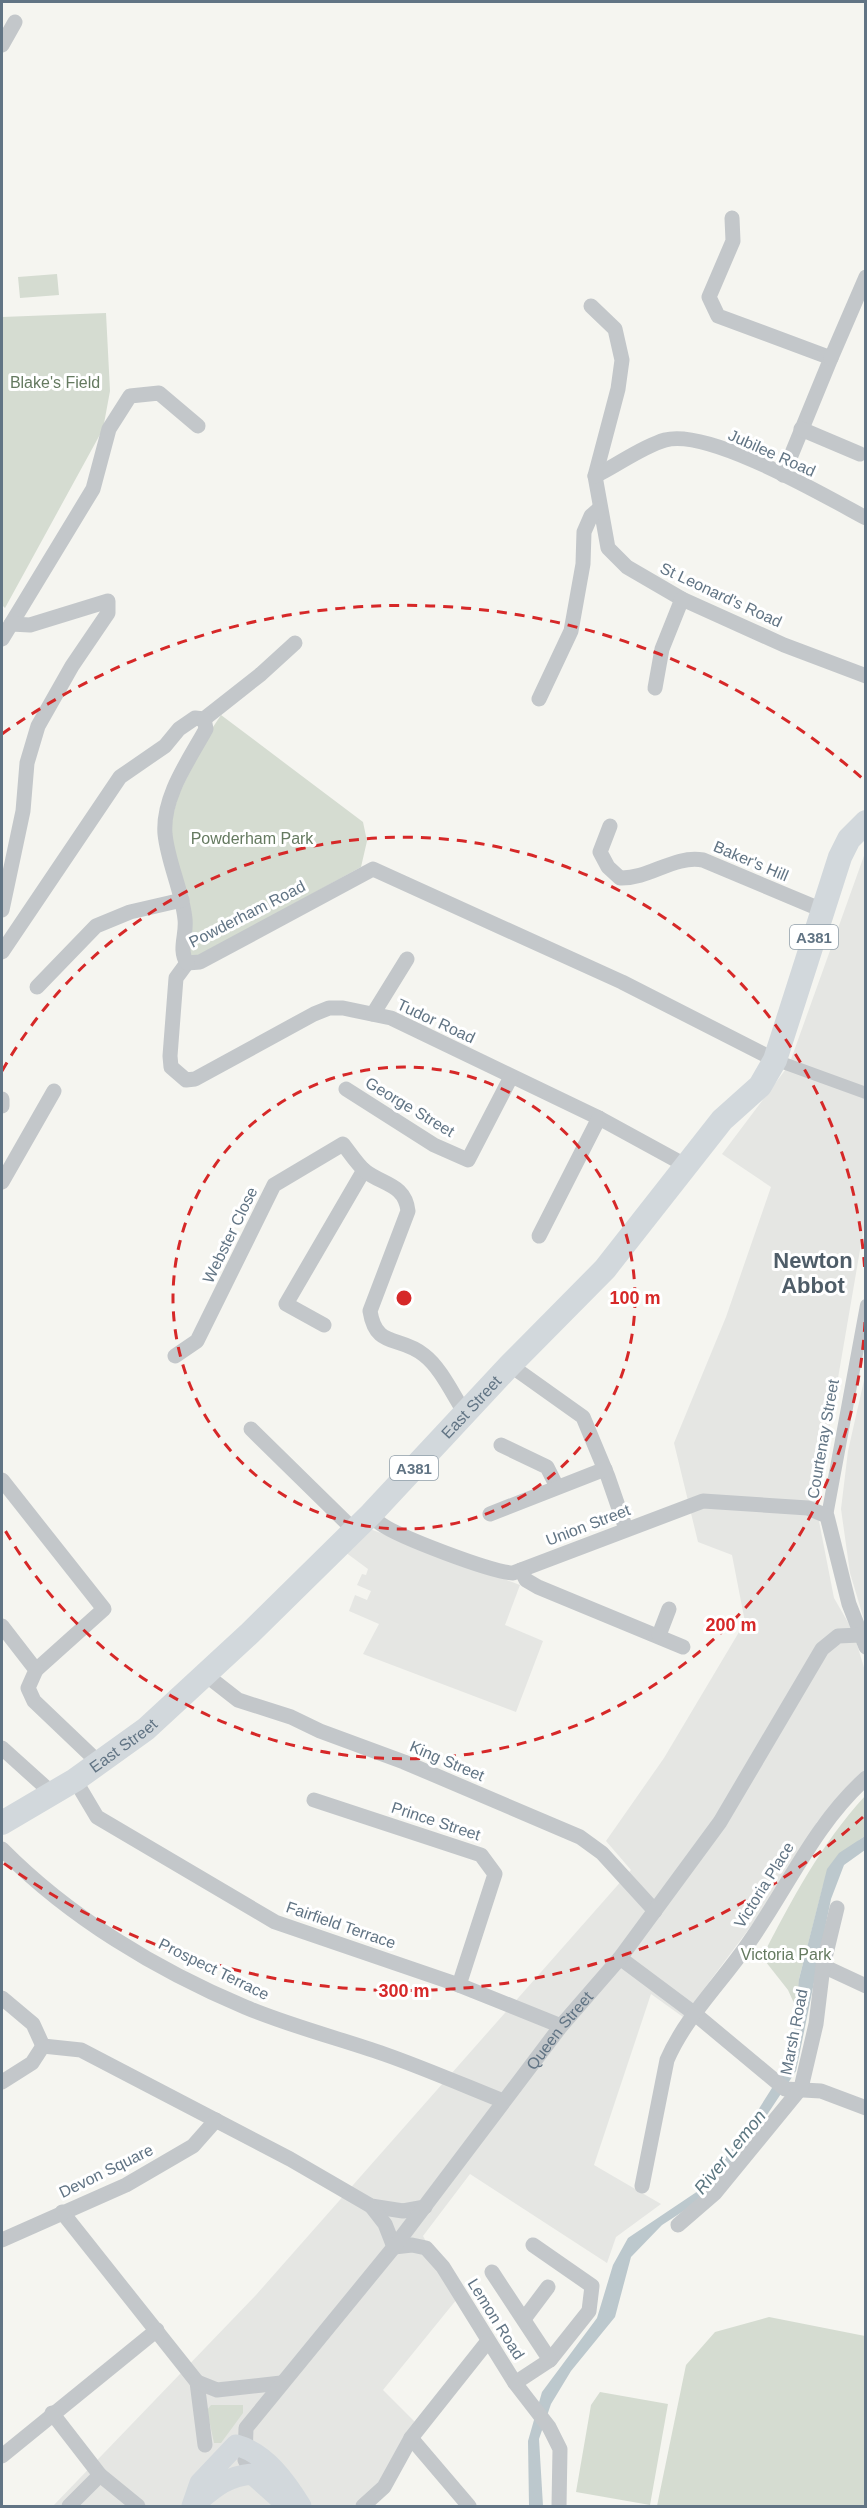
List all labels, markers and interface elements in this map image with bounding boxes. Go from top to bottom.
park label: Blake's Field [10,374,100,391]
street label: Jubilee Road [726,426,818,480]
street label: St Leonard's Road [658,559,784,631]
park label: Powderham Park [191,830,314,847]
street label: Baker's Hill [711,838,791,884]
street label: Powderham Road [186,877,308,951]
road number: A381 [790,925,838,949]
street label: Tudor Road [394,996,478,1046]
street label: George Street [363,1074,458,1140]
street label: Webster Close [199,1184,261,1286]
district label: Newton Abbot [773,1248,853,1298]
centre of rings [394,1288,414,1308]
text: 100 m [609,1288,661,1308]
street label: East Street [438,1372,505,1442]
street label: Courtenay Street [804,1377,842,1500]
road number: A381 [390,1456,438,1480]
street label: Union Street [543,1501,633,1549]
text: 200 m [705,1615,757,1635]
street label: East Street [86,1715,161,1775]
street label: King Street [407,1738,487,1785]
street label: Prince Street [389,1799,483,1844]
street label: Victoria Place [731,1839,797,1931]
street label: Fairfield Terrace [284,1898,398,1952]
street label: Prospect Terrace [156,1935,272,2003]
park label: Victoria Park [741,1946,832,1963]
text: 300 m [378,1981,430,2001]
street label: Queen Street [523,1987,596,2073]
street label: Marsh Road [777,1988,811,2076]
water label: River Lemon [690,2106,770,2198]
street label: Devon Square [56,2141,156,2201]
street label: Lemon Road [465,2276,527,2362]

